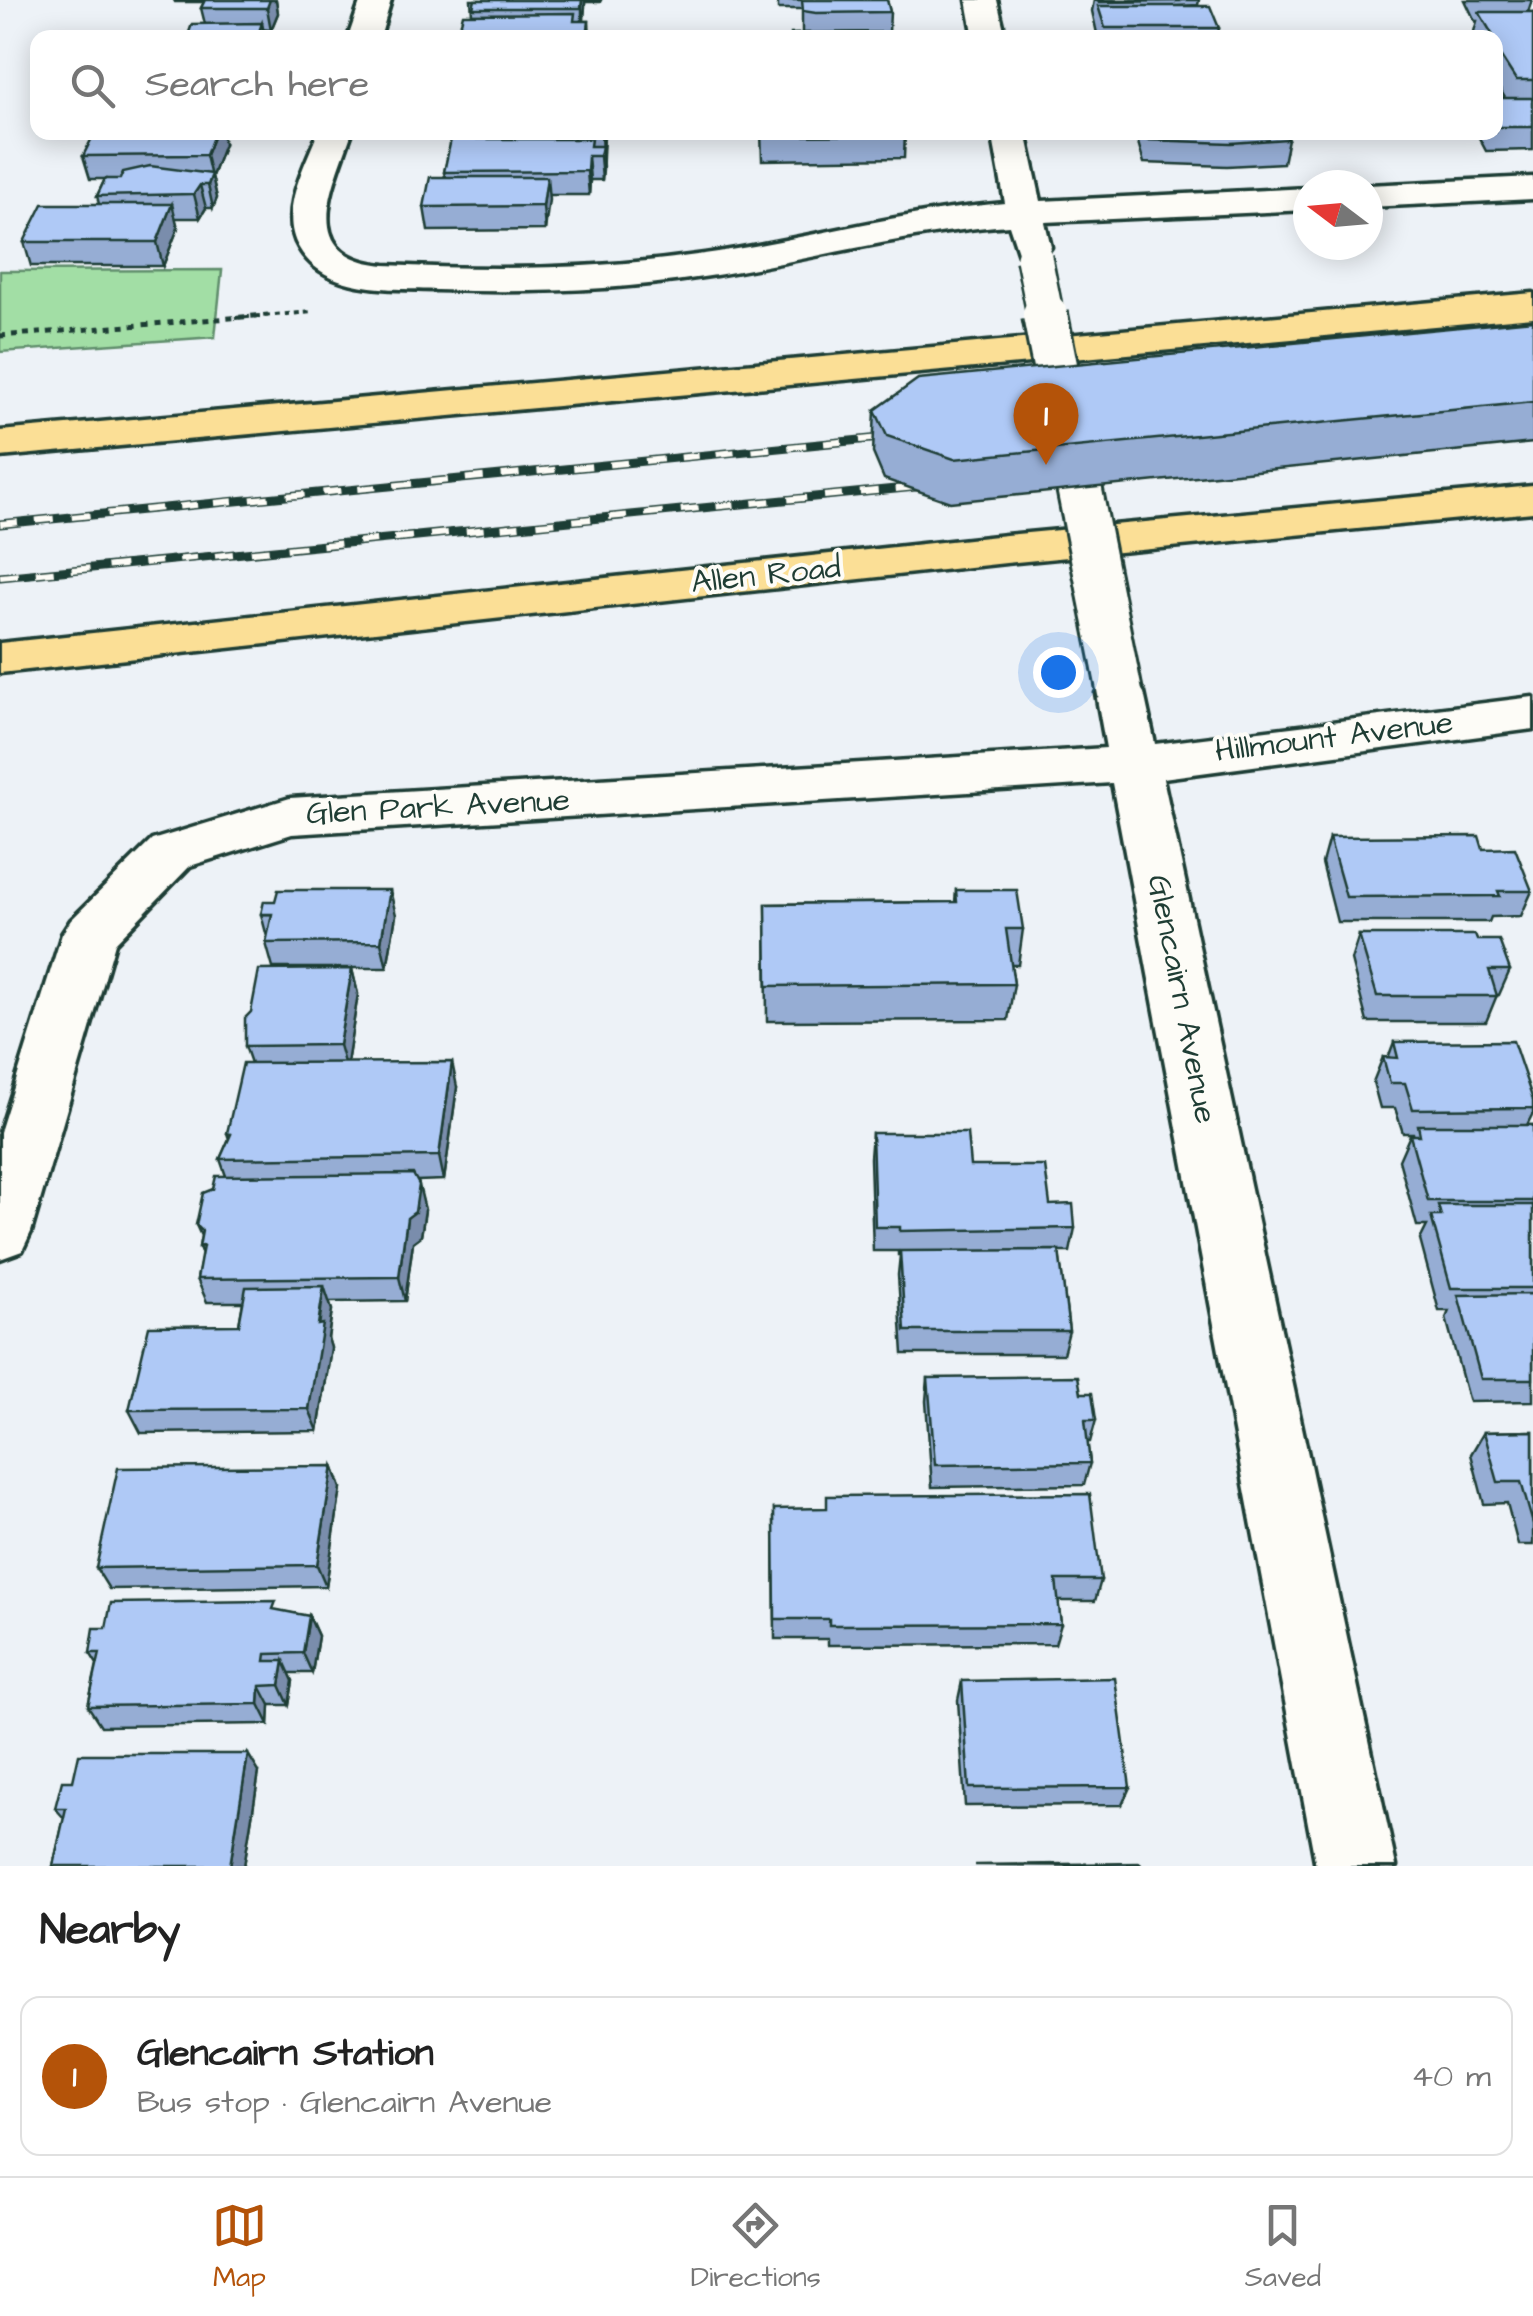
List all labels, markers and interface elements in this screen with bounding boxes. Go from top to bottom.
search box [30,30,1503,140]
icon: search [65,58,120,113]
text: Search here [145,59,369,111]
north arrow [1293,170,1383,260]
pin: 1 [1014,382,1078,465]
street label: Allen Road [689,545,843,605]
your location [1033,647,1084,698]
street label: Hillmount Avenue [1213,700,1455,774]
street label: Glen Park Avenue [305,778,571,836]
street label: Glencairn Avenue [1136,871,1228,1127]
text: Nearby [40,1902,180,1960]
text: Glencairn Station [137,2028,434,2080]
text: 1 [72,2054,77,2099]
text: 40 m [1411,2054,1491,2099]
text: Bus stop · Glencairn Avenue [137,2080,552,2125]
tab: Map [212,2198,267,2297]
tab: Directions [691,2198,821,2297]
tab: Saved [1245,2198,1321,2297]

